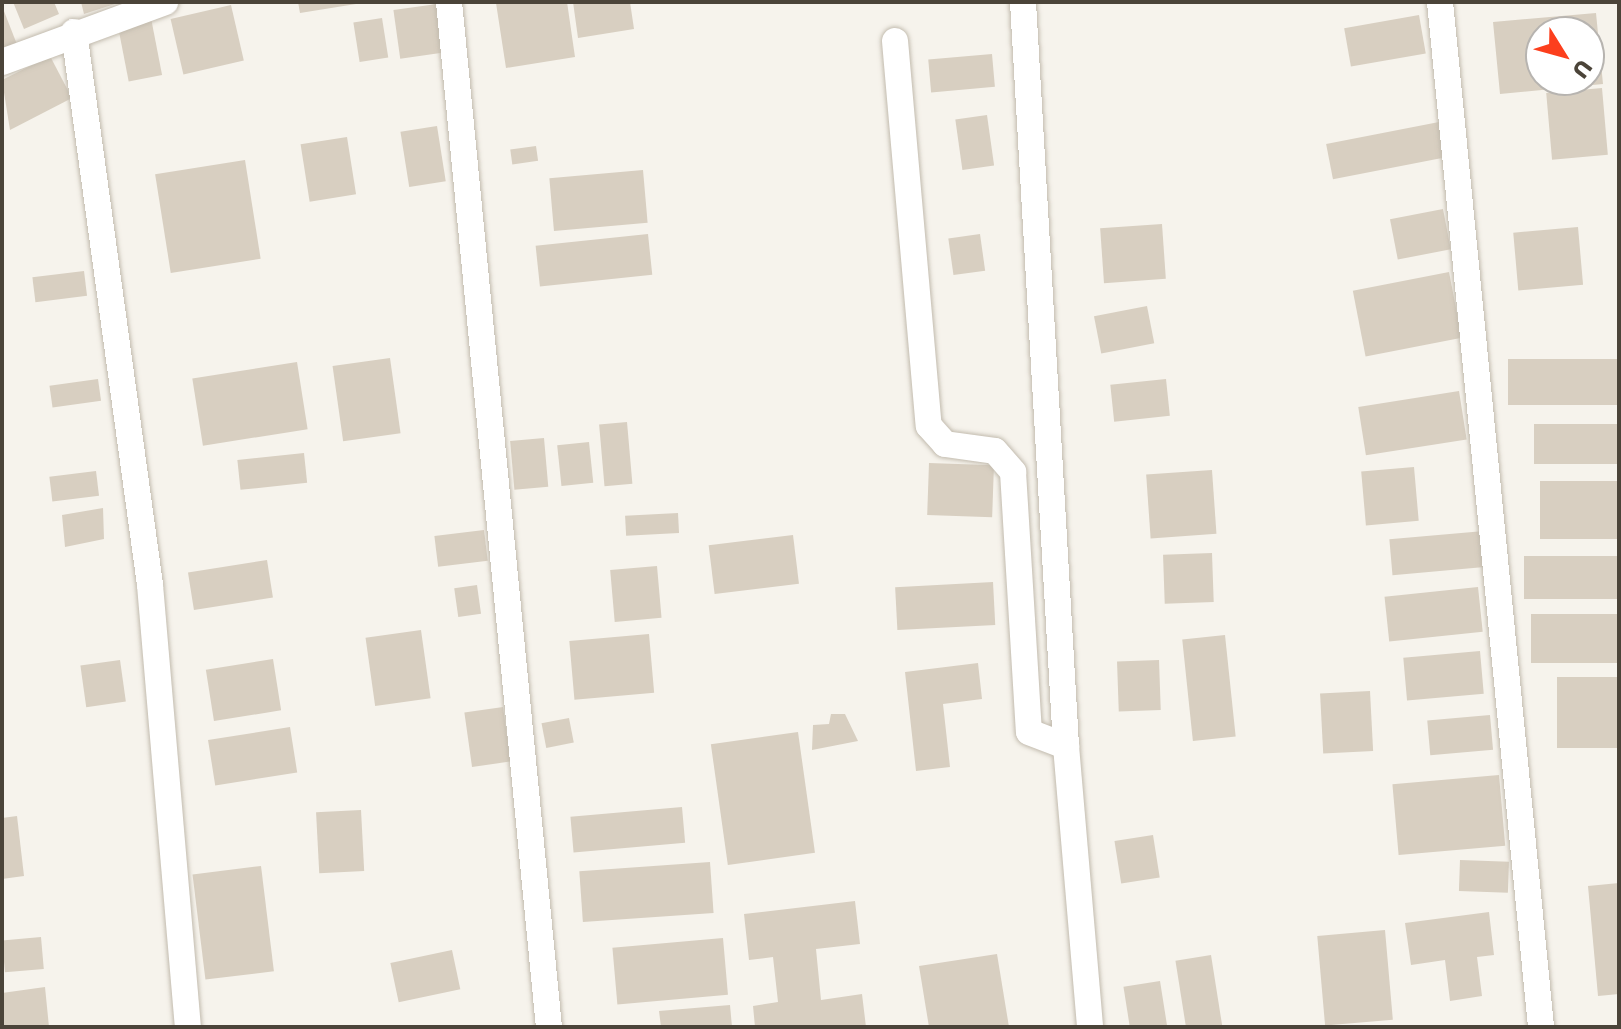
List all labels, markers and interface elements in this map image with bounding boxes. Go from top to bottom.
north arrow [1525,16,1605,96]
text: U [1567,55,1599,84]

